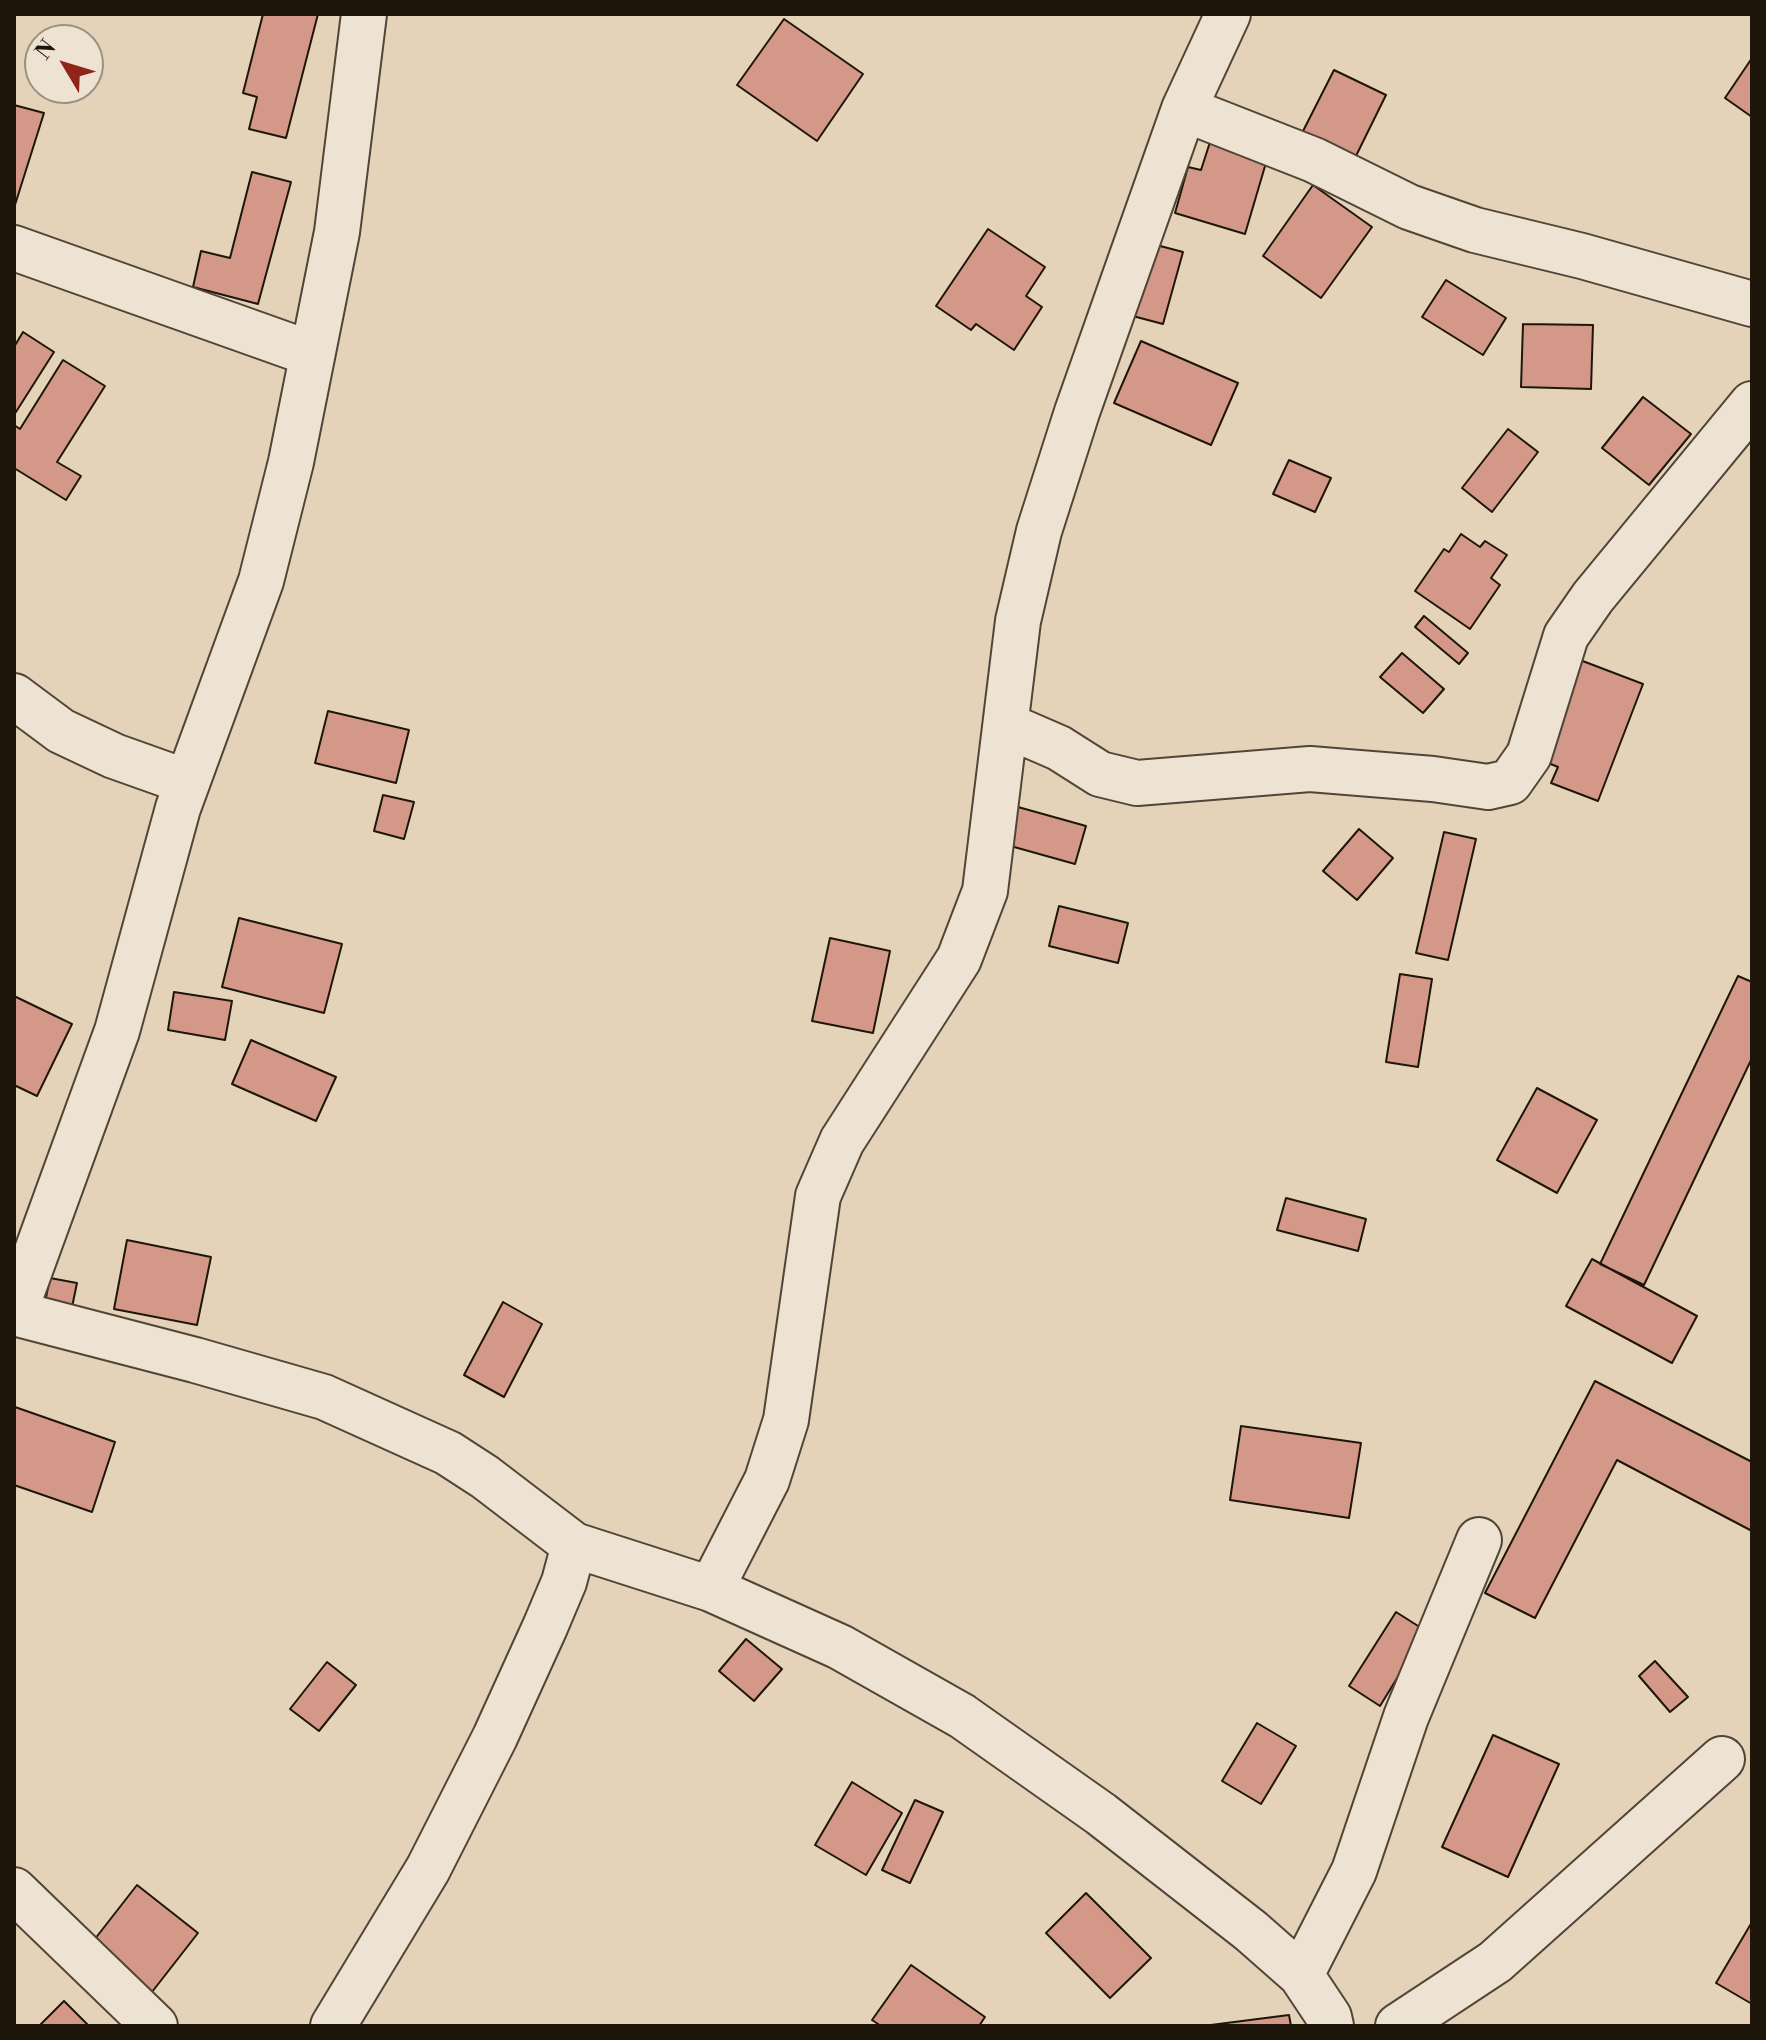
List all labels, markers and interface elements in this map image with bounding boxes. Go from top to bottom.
north arrow [24,24,104,104]
text: N [30,35,62,65]

